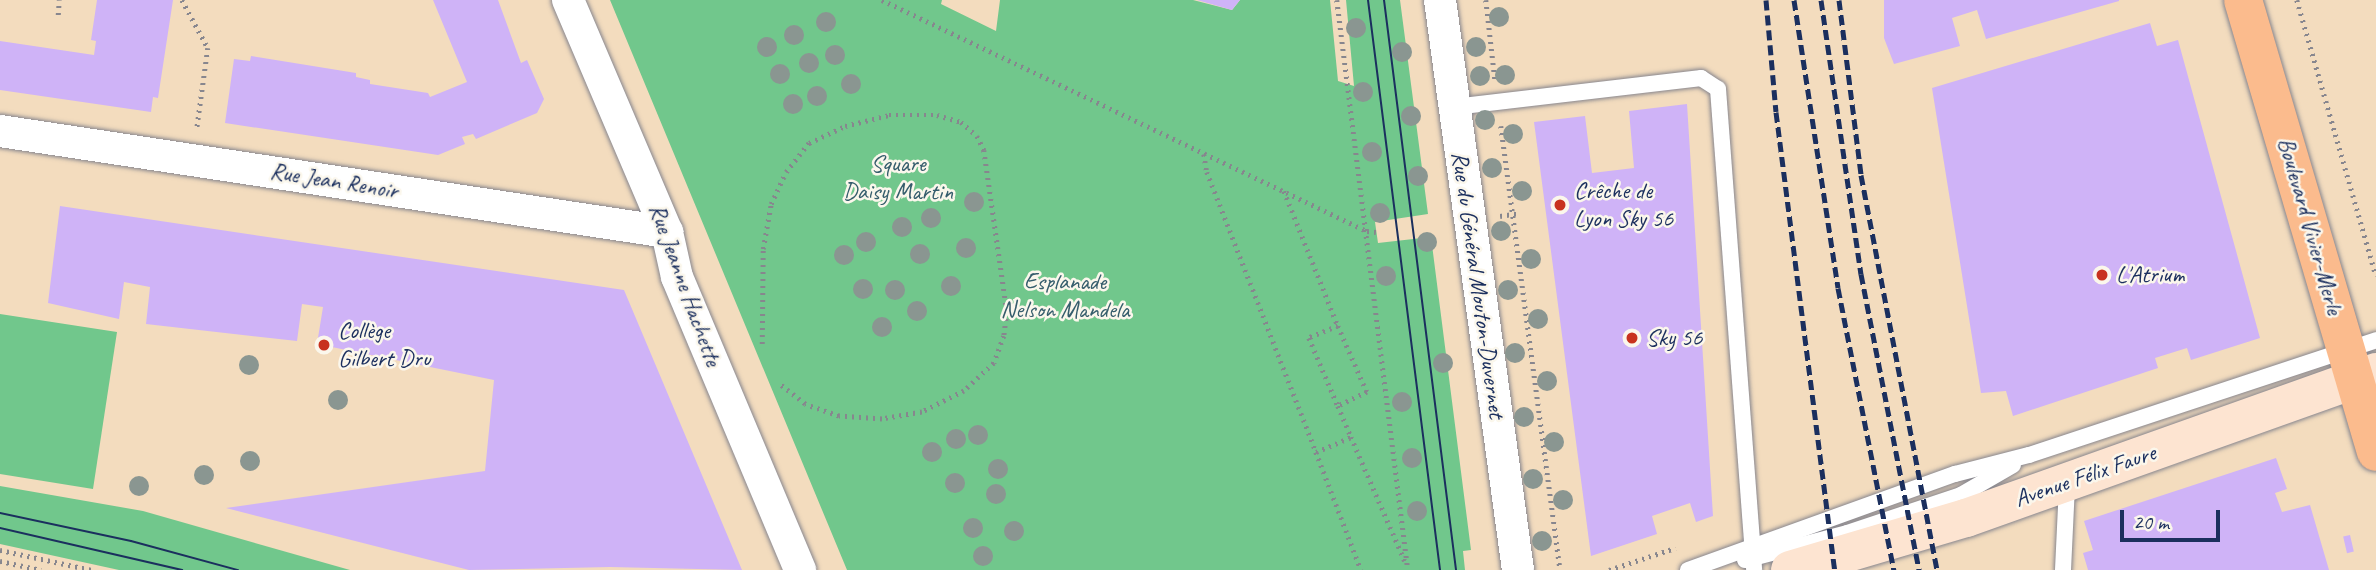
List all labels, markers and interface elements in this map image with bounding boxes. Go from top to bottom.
street label: Boulevard Vivier-Merle [2271,134,2349,318]
park label: Square Daisy Martin [843,150,953,206]
street label: Rue du Général Mouton-Duvernet [1445,150,1511,420]
street label: Rue Jean Renoir [268,157,400,205]
place label: Crêche de Lyon Sky 56 [1574,177,1673,233]
marker: Crêche de Lyon Sky 56 [1552,197,1568,213]
street label: Rue Jeanne Hachette [643,201,727,369]
place label: L'Atrium [2116,261,2184,289]
marker: L'Atrium [2094,267,2110,283]
park label: Esplanade Nelson Mandela [1000,268,1130,324]
place label: Collège Gilbert Dru [338,317,431,373]
place label: Sky 56 [1646,324,1702,352]
marker: Sky 56 [1624,330,1640,346]
marker: Collège Gilbert Dru [316,337,332,353]
street label: Avenue Félix Faure [2010,438,2160,514]
scale bar [2124,496,2224,540]
text: 20 m [2133,509,2169,535]

